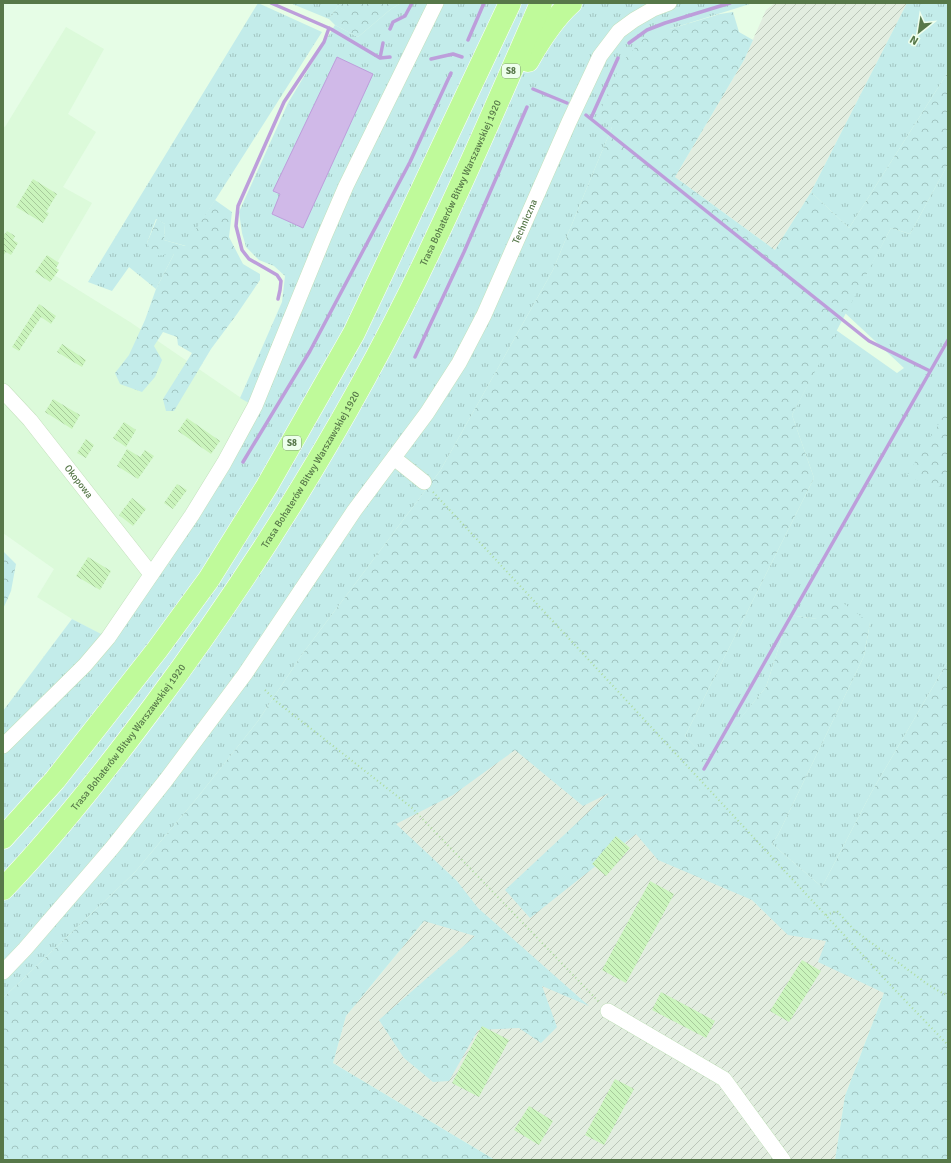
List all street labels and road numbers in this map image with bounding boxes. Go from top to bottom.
road number: S8 [502,64,520,78]
street label: Trasa Bohaterów Bitwy Warszawskiej 1920 [418,98,504,268]
street label: Techniczna [510,198,540,246]
street label: Trasa Bohaterów Bitwy Warszawskiej 1920 [259,389,362,551]
road number: S8 [283,436,301,450]
street label: Okopowa [62,462,95,501]
street label: Trasa Bohaterów Bitwy Warszawskiej 1920 [69,662,188,813]

